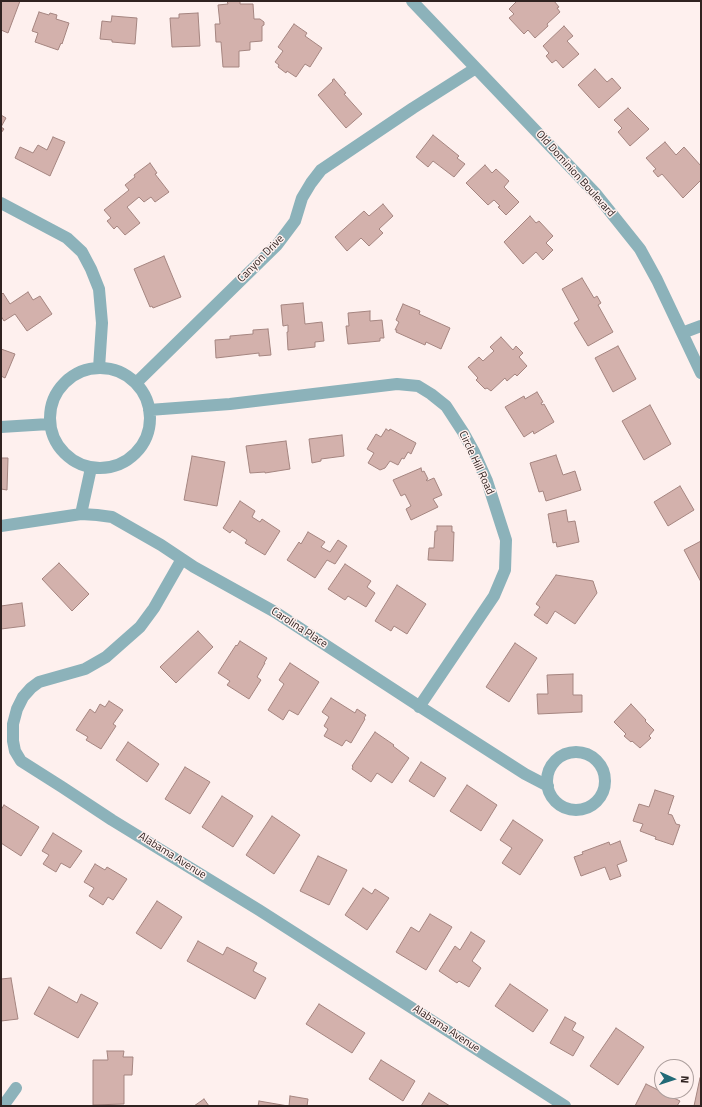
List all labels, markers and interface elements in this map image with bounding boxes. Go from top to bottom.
street label: Old Dominion Boulevard [533,128,617,220]
street label: Canyon Drive [235,233,287,285]
street label: Circle Hill Road [456,429,496,497]
street label: Carolina Place [268,605,330,651]
street label: Alabama Avenue [136,830,208,882]
street label: Alabama Avenue [410,1002,482,1056]
north arrow [654,1059,694,1099]
text: N [677,1075,693,1084]

